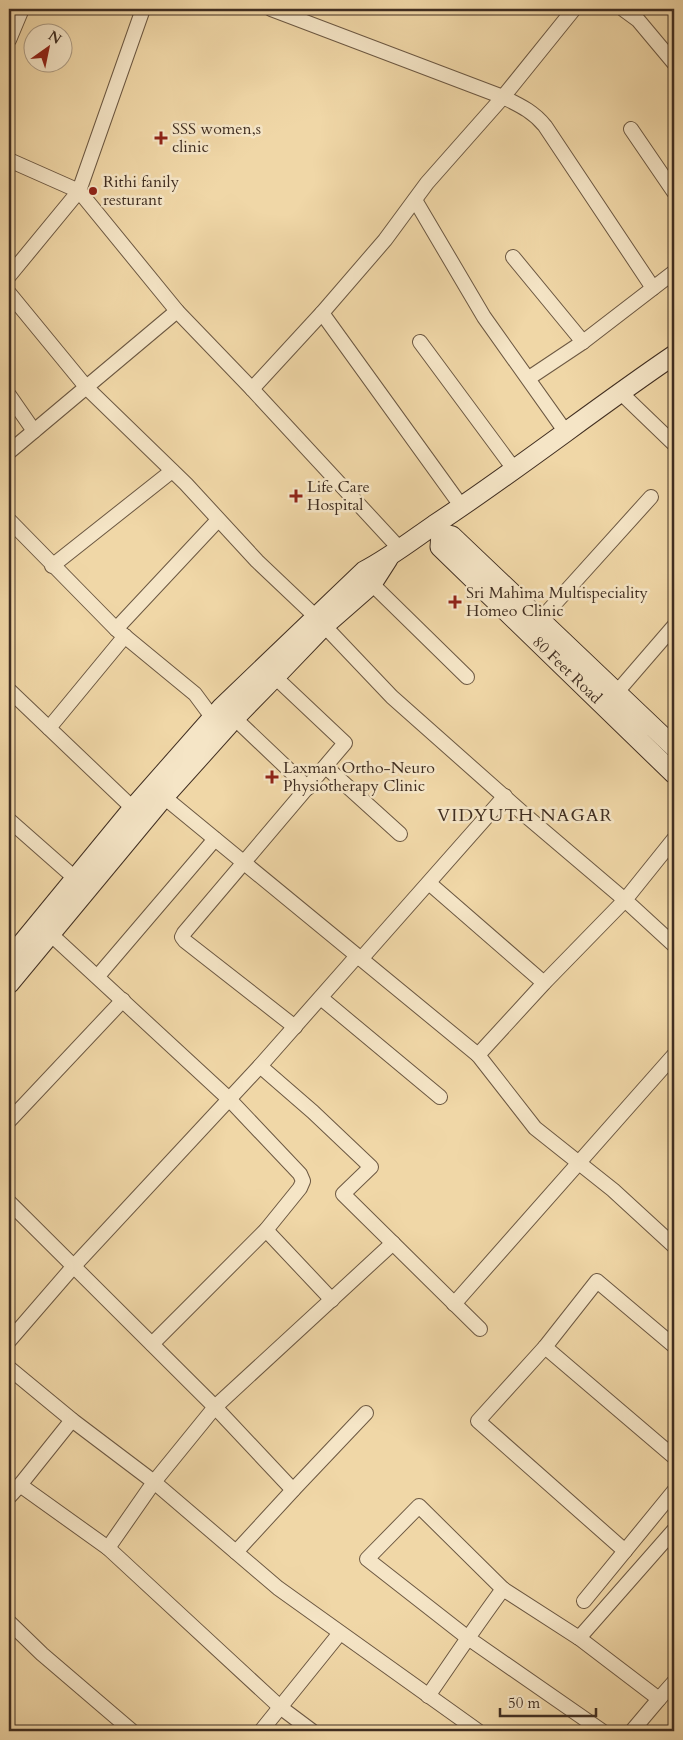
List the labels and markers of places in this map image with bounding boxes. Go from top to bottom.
place label: SSS women,s clinic [172,118,261,158]
marker: SSS women,s clinic [154,131,168,145]
place label: Rithi fanily resturant [103,171,180,211]
marker: Rithi fanily resturant [87,185,99,197]
place label: Life Care Hospital [307,476,370,516]
marker: Life Care Hospital [289,489,303,503]
place label: Sri Mahima Multispeciality Homeo Clinic [466,582,649,622]
marker: Sri Mahima Multispeciality Homeo Clinic [448,595,462,609]
place label: Laxman Ortho-Neuro Physiotherapy Clinic [283,757,435,797]
marker: Laxman Ortho-Neuro Physiotherapy Clinic [265,770,279,784]

